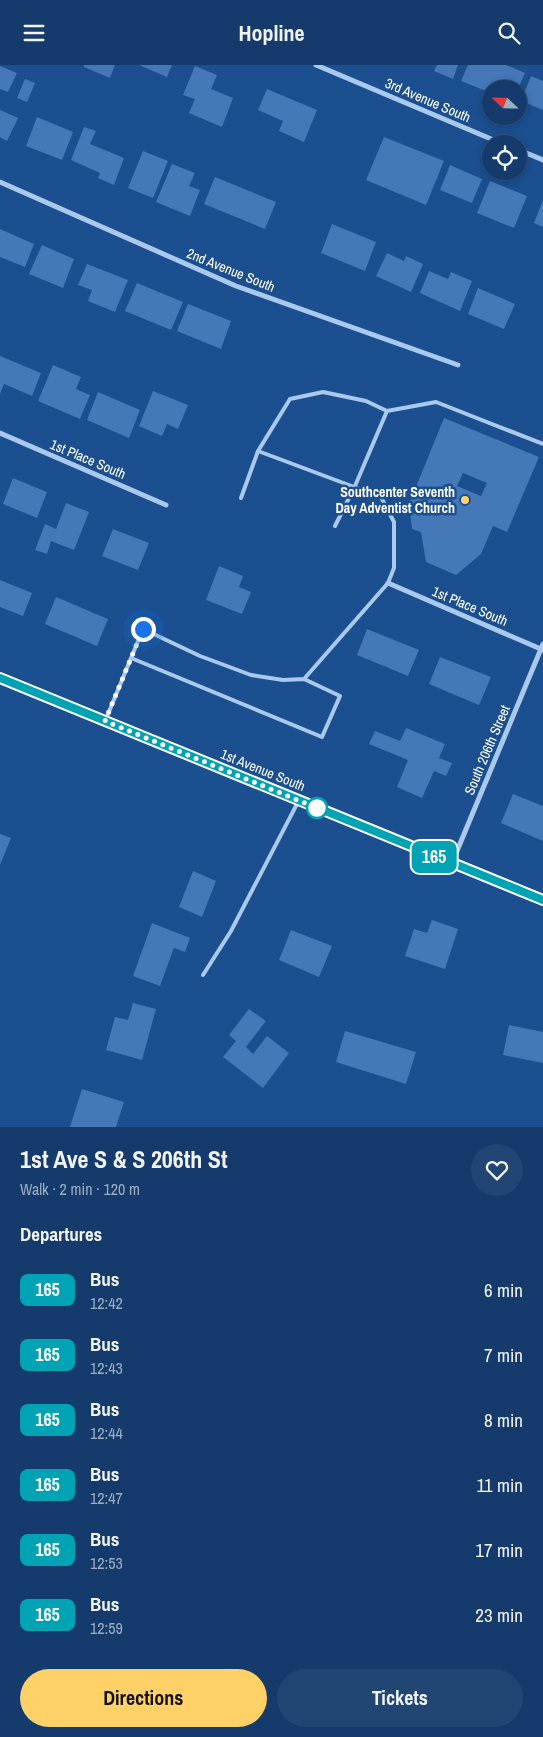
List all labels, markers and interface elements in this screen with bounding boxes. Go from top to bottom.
text: Hopline [238,18,305,48]
icon: menu [20,19,48,47]
icon: search [495,19,523,47]
street label: 3rd Avenue South [383,74,473,126]
north arrow [482,80,528,125]
map controls [482,80,527,180]
button: locate [482,135,527,180]
street label: 2nd Avenue South [184,244,278,296]
street label: 1st Place South [47,435,129,483]
place label: Southcenter Seventh Day Adventist Church [335,483,455,517]
marker: Southcenter Seventh Day Adventist Church [459,494,471,506]
street label: 1st Place South [429,582,511,630]
your location [131,617,156,642]
street label: South 206th Street [460,702,514,798]
street label: 1st Avenue South [218,745,308,795]
unlabelled marker [306,797,328,819]
line badge: 165 [405,841,463,873]
text: 165 [422,844,446,869]
text: 1st Ave S & S 206th St [20,1143,227,1175]
button: heart [471,1144,523,1196]
text: Walk · 2 min · 120 m [20,1178,140,1200]
text: Departures [20,1221,102,1247]
text: Bus [90,1266,119,1292]
text: 165 [35,1277,60,1302]
text: 6 min [484,1277,523,1303]
text: 12:42 [90,1292,123,1314]
text: Bus [90,1331,119,1357]
text: 165 [35,1342,60,1367]
text: 7 min [484,1342,523,1368]
text: 12:43 [90,1357,123,1379]
text: Bus [90,1396,119,1422]
text: 165 [35,1407,60,1432]
text: 8 min [484,1407,523,1433]
text: 12:44 [90,1422,123,1444]
text: Bus [90,1461,119,1487]
text: 165 [35,1472,60,1497]
text: 11 min [477,1472,523,1498]
text: 12:47 [90,1487,123,1509]
text: Bus [90,1526,119,1552]
text: 165 [35,1537,60,1562]
text: 17 min [475,1537,523,1563]
text: 12:53 [90,1552,123,1574]
text: Bus [90,1591,119,1617]
text: 165 [35,1602,60,1627]
text: 23 min [475,1602,523,1628]
text: 12:59 [90,1617,123,1639]
button: Directions [20,1669,267,1727]
button: Tickets [277,1669,523,1727]

